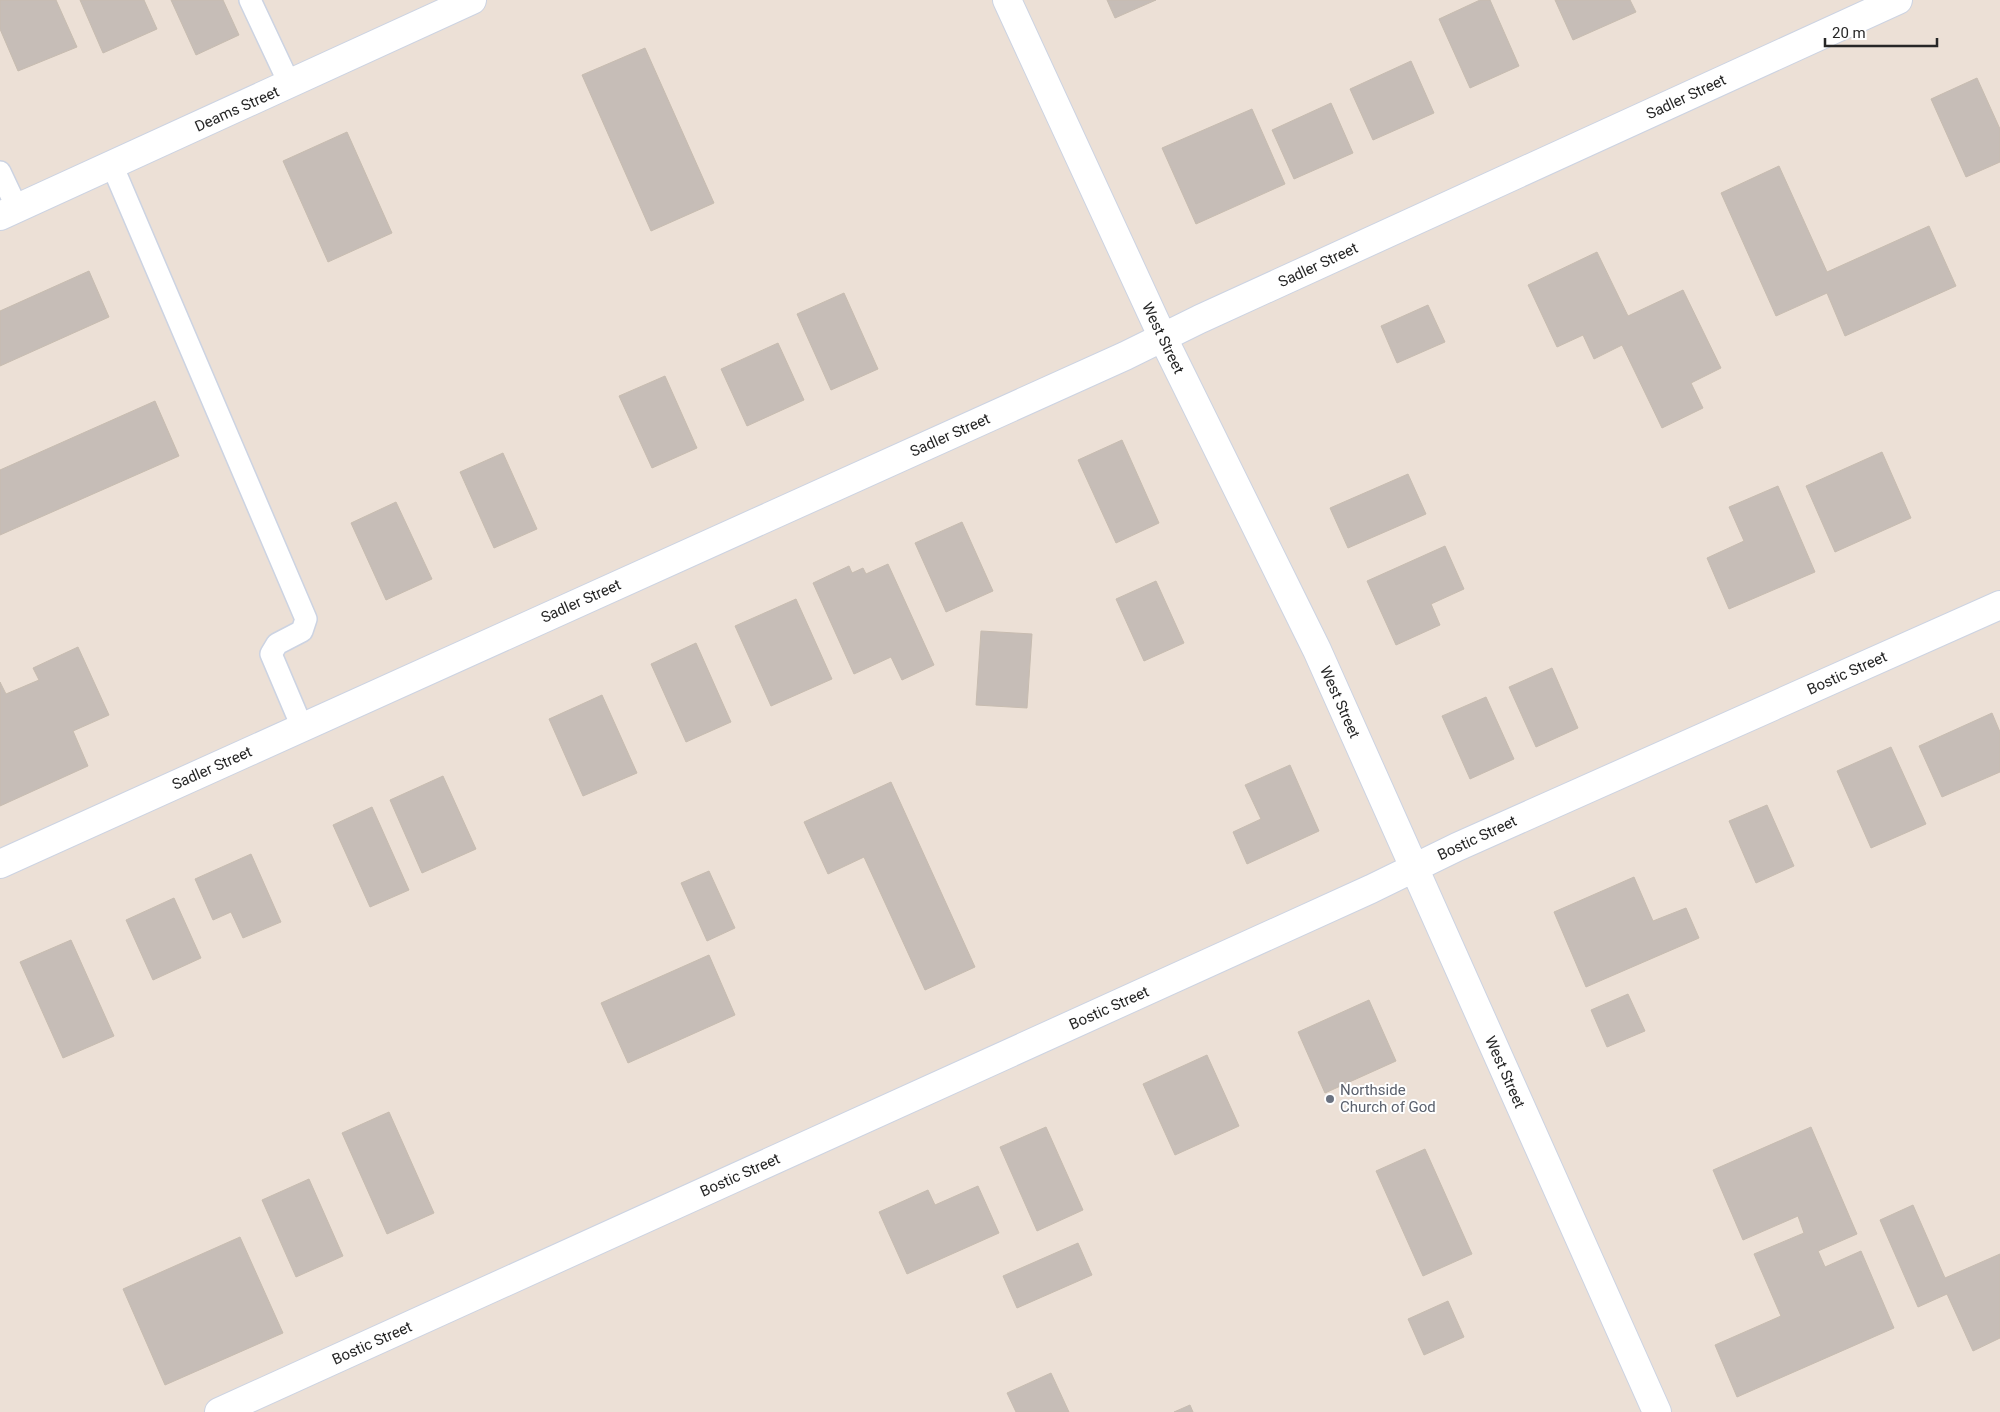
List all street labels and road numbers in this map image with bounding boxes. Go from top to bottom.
street label: Sadler Street [1643,71,1729,123]
street label: Deams Street [192,82,282,136]
street label: Sadler Street [1275,239,1361,291]
street label: West Street [1138,299,1188,377]
street label: Sadler Street [907,409,993,461]
street label: Sadler Street [538,575,624,627]
street label: Bostic Street [1804,647,1890,699]
street label: West Street [1316,663,1364,741]
street label: Sadler Street [169,742,255,794]
street label: Bostic Street [1435,812,1520,864]
street label: Bostic Street [1066,982,1152,1034]
street label: West Street [1481,1033,1529,1111]
street label: Bostic Street [697,1149,783,1201]
street label: Bostic Street [329,1317,415,1369]

